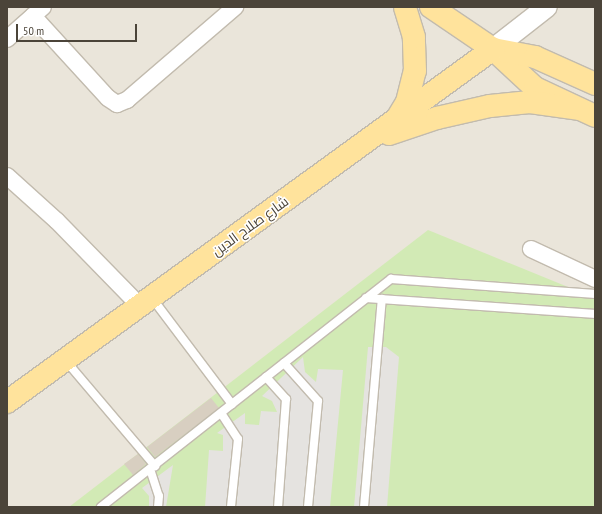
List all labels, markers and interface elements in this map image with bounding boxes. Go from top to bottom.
scale bar [18,16,139,42]
text: 50 m [23,23,44,38]
street label: شارع صلاح الدين [208,193,292,259]

